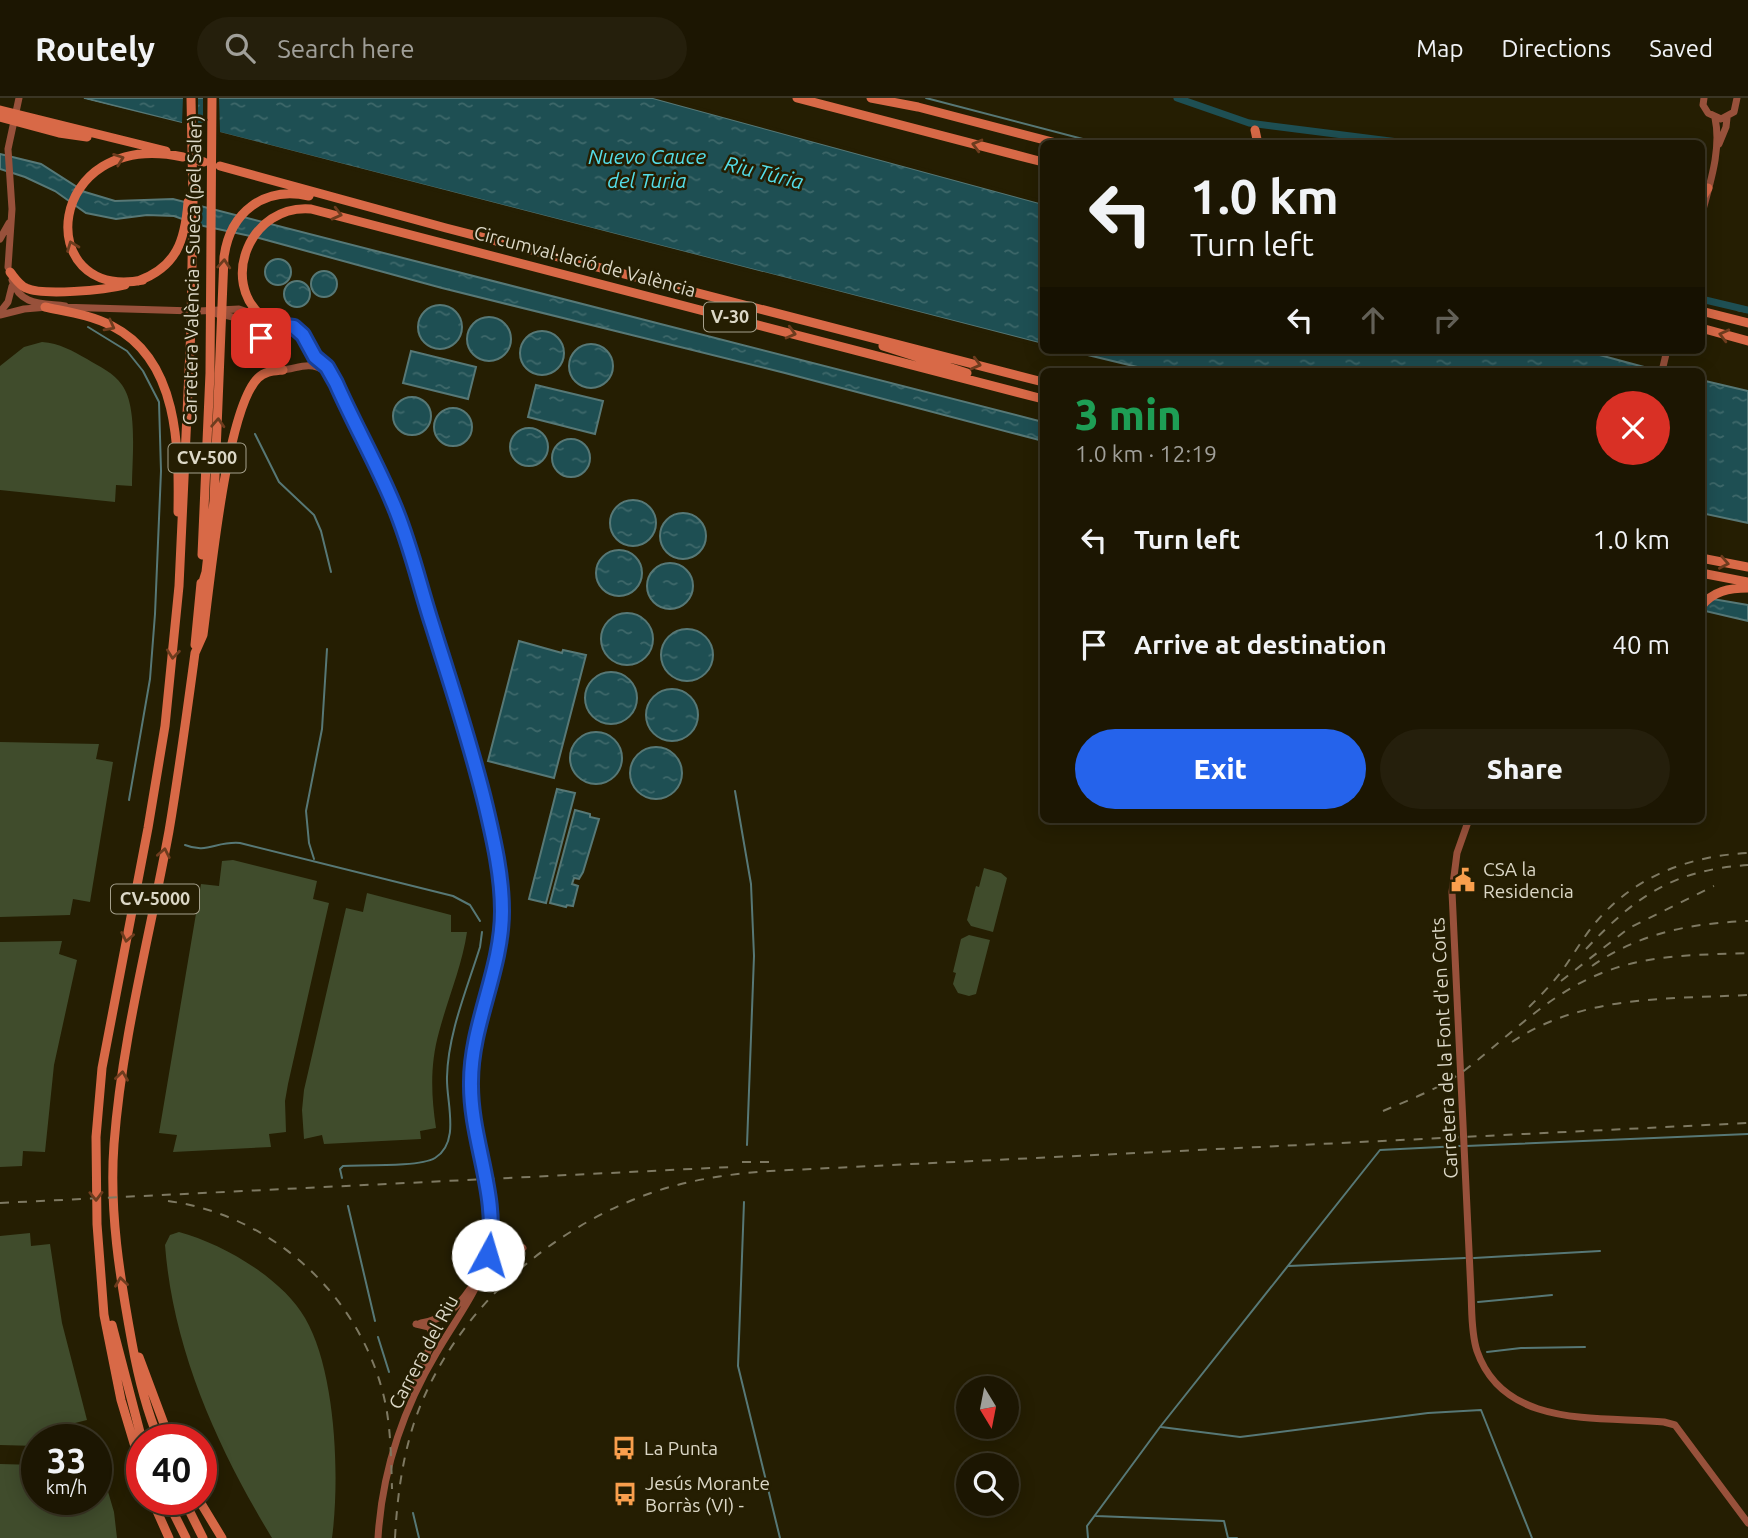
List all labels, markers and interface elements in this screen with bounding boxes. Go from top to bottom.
search box [197,17,687,80]
icon: search [221,29,259,67]
text: Routely [35,30,155,67]
text: Search here [277,34,415,63]
text: Map [1416,35,1463,62]
text: Directions [1501,35,1611,62]
text: Saved [1649,35,1713,62]
street label: Carretera València - Sueca (pel Saler) [178,115,206,425]
one-way arrow [971,139,983,153]
water label: Nuevo Cauce del Turia [588,144,706,192]
water label: Riu Túria [722,151,806,193]
one-way arrow [113,153,125,167]
icon: left [1075,168,1166,259]
text: 1.0 km [1190,168,1339,223]
one-way arrow [331,206,343,220]
street label: Circumval·lació de València [472,221,698,301]
text: Turn left [1190,226,1314,262]
one-way arrow [66,240,80,252]
one-way arrow [216,259,231,270]
icon: left [1281,301,1319,339]
icon: ahead [1354,301,1392,339]
icon: right [1427,301,1465,339]
road number: V-30 [704,302,756,331]
pin [231,308,291,368]
one-way arrow [103,318,116,332]
icon: arrive [242,319,280,357]
one-way arrow [784,325,796,339]
one-way arrow [1719,328,1731,343]
one-way arrow [970,356,982,371]
text: 3 min [1075,391,1182,438]
button: close [1596,391,1670,465]
one-way arrow [211,418,226,429]
text: 1.0 km · 12:19 [1075,441,1217,466]
road number: CV-500 [168,444,246,472]
icon: left [1075,521,1113,559]
text: Turn left [1134,525,1240,554]
text: 1.0 km [1593,525,1670,554]
one-way arrow [1718,554,1730,569]
icon: arrive [1075,626,1113,664]
text: Arrive at destination [1134,630,1387,659]
text: 40 m [1612,630,1670,659]
one-way arrow [166,648,181,659]
button: Exit [1075,729,1366,809]
button: Share [1380,729,1670,809]
one-way arrow [156,847,171,859]
place label: CSA la Residencia [1483,858,1574,902]
public building icon: CSA la Residencia [1449,866,1477,894]
road number: CV-5000 [111,884,199,914]
street label: Carretera de la Font d'en Corts [1426,917,1462,1179]
one-way arrow [120,931,135,943]
one-way arrow [114,1070,129,1082]
one-way arrow [88,1192,104,1202]
position arrow [451,1218,525,1292]
one-way arrow [114,1276,129,1288]
street label: Carrera del Riu [384,1291,462,1413]
north arrow [956,1376,1018,1438]
map controls [956,1376,1019,1516]
speed limit sign: 40 [126,1424,217,1515]
bus stop icon: La Punta [610,1434,638,1462]
place label: La Punta [644,1437,718,1459]
text: 33 [47,1440,86,1480]
button: search [956,1453,1019,1516]
place label: Jesús Morante Borràs (VI) - [645,1472,770,1516]
text: km/h [46,1477,87,1497]
bus stop icon: Jesús Morante Borràs (VI) - [611,1480,639,1508]

